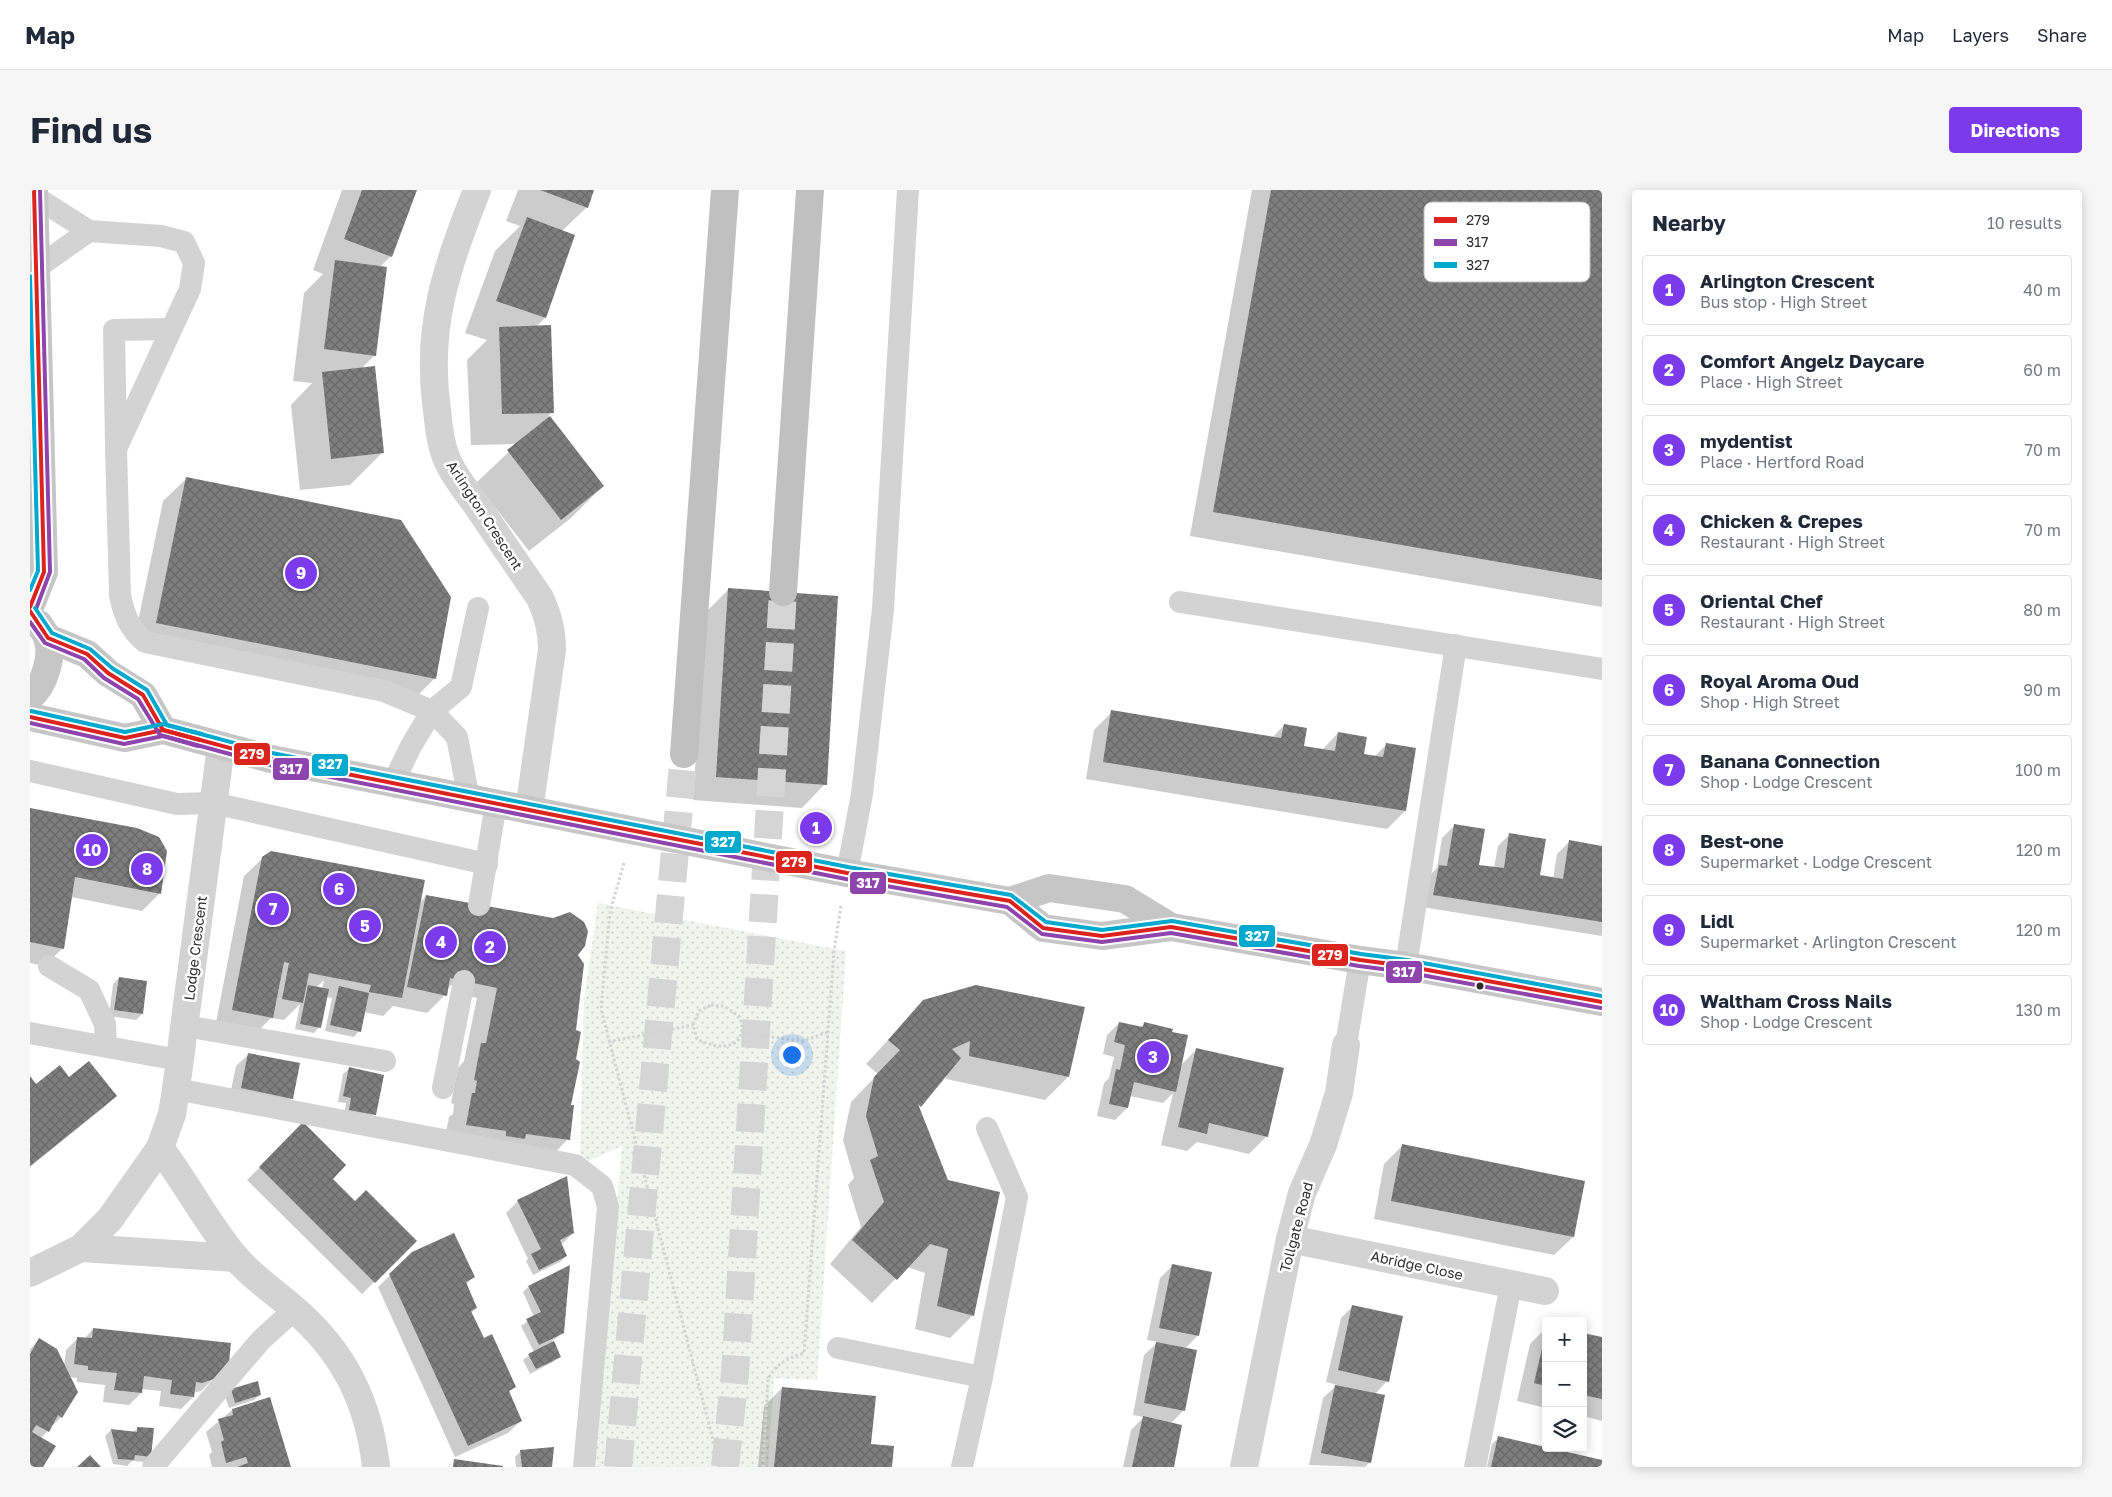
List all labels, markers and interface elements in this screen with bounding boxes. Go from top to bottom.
text: Map [25,20,75,49]
text: Map [1887,24,1924,46]
text: Layers [1952,24,2009,46]
text: Share [2037,24,2087,46]
button: Directions [1949,107,2082,153]
text: Find us [30,109,152,151]
legend [1424,202,1590,282]
text: Nearby [1652,210,1726,236]
text: 279 [1466,211,1490,228]
text: 10 results [1987,213,2062,233]
text: 317 [1466,233,1488,250]
text: 327 [1466,256,1490,273]
text: Arlington Crescent [1700,269,1875,292]
text: 1 [1665,280,1673,300]
text: 40 m [2023,280,2061,300]
text: Bus stop · High Street [1700,292,1868,312]
text: Comfort Angelz Daycare [1700,349,1924,372]
text: 2 [1664,360,1674,380]
text: 60 m [2023,360,2061,380]
text: Place · High Street [1700,372,1843,392]
text: mydentist [1700,429,1793,452]
text: 3 [1664,440,1674,460]
text: 70 m [2024,440,2061,460]
text: Place · Hertford Road [1700,452,1864,472]
street label: Arlington Crescent [443,457,527,573]
text: Chicken & Crepes [1700,509,1863,532]
text: 4 [1664,520,1674,540]
text: 70 m [2024,520,2061,540]
text: Restaurant · High Street [1700,532,1885,552]
pin: 9 [285,554,317,592]
text: Oriental Chef [1700,589,1823,612]
text: 5 [1664,600,1674,620]
text: 80 m [2023,600,2061,620]
text: Restaurant · High Street [1700,612,1885,632]
text: Royal Aroma Oud [1700,669,1859,692]
text: 6 [1664,680,1674,700]
text: 90 m [2023,680,2061,700]
text: Shop · High Street [1700,692,1840,712]
line badge: 279 [233,742,271,766]
text: 279 [239,745,265,762]
text: Banana Connection [1700,749,1880,772]
line badge: 327 [311,753,349,777]
text: 327 [318,755,343,772]
line badge: 317 [272,757,310,781]
text: 317 [279,760,303,777]
text: 7 [1665,760,1673,780]
text: 100 m [2015,760,2061,780]
text: Shop · Lodge Crescent [1700,772,1873,792]
pin: 1 [800,809,832,847]
text: Best-one [1700,829,1784,852]
line badge: 327 [704,830,742,854]
pin: 10 [76,831,108,869]
text: 327 [711,833,736,850]
text: 8 [1664,840,1674,860]
text: 120 m [2016,840,2061,860]
pin: 8 [131,850,163,888]
line badge: 279 [775,850,813,874]
text: Supermarket · Lodge Crescent [1700,852,1932,872]
text: 279 [781,853,807,870]
pin: 6 [323,870,355,908]
line badge: 317 [849,871,887,895]
text: 317 [856,874,880,891]
pin: 7 [257,890,289,928]
street label: Lodge Crescent [180,895,210,1001]
pin: 5 [349,907,381,945]
text: Lidl [1700,909,1734,932]
text: 9 [1664,920,1674,940]
text: 120 m [2016,920,2061,940]
pin: 4 [425,923,457,961]
line badge: 327 [1238,924,1276,948]
text: 327 [1245,927,1270,944]
pin: 2 [474,928,506,966]
text: Supermarket · Arlington Crescent [1700,932,1957,952]
line badge: 279 [1311,943,1349,967]
text: 279 [1317,946,1343,963]
line badge: 317 [1385,960,1423,984]
text: 317 [1392,963,1416,980]
unlabelled marker [1475,981,1485,991]
text: Waltham Cross Nails [1700,989,1892,1012]
text: 10 [1660,1000,1678,1020]
text: 130 m [2016,1000,2061,1020]
text: Shop · Lodge Crescent [1700,1012,1873,1032]
pin: 3 [1137,1038,1169,1076]
your location [779,1042,805,1068]
street label: Tollgate Road [1276,1180,1316,1274]
street label: Abridge Close [1369,1247,1465,1283]
map controls [1542,1317,1587,1452]
button: + [1542,1317,1587,1362]
button: − [1542,1362,1587,1407]
button: layers [1542,1407,1587,1452]

